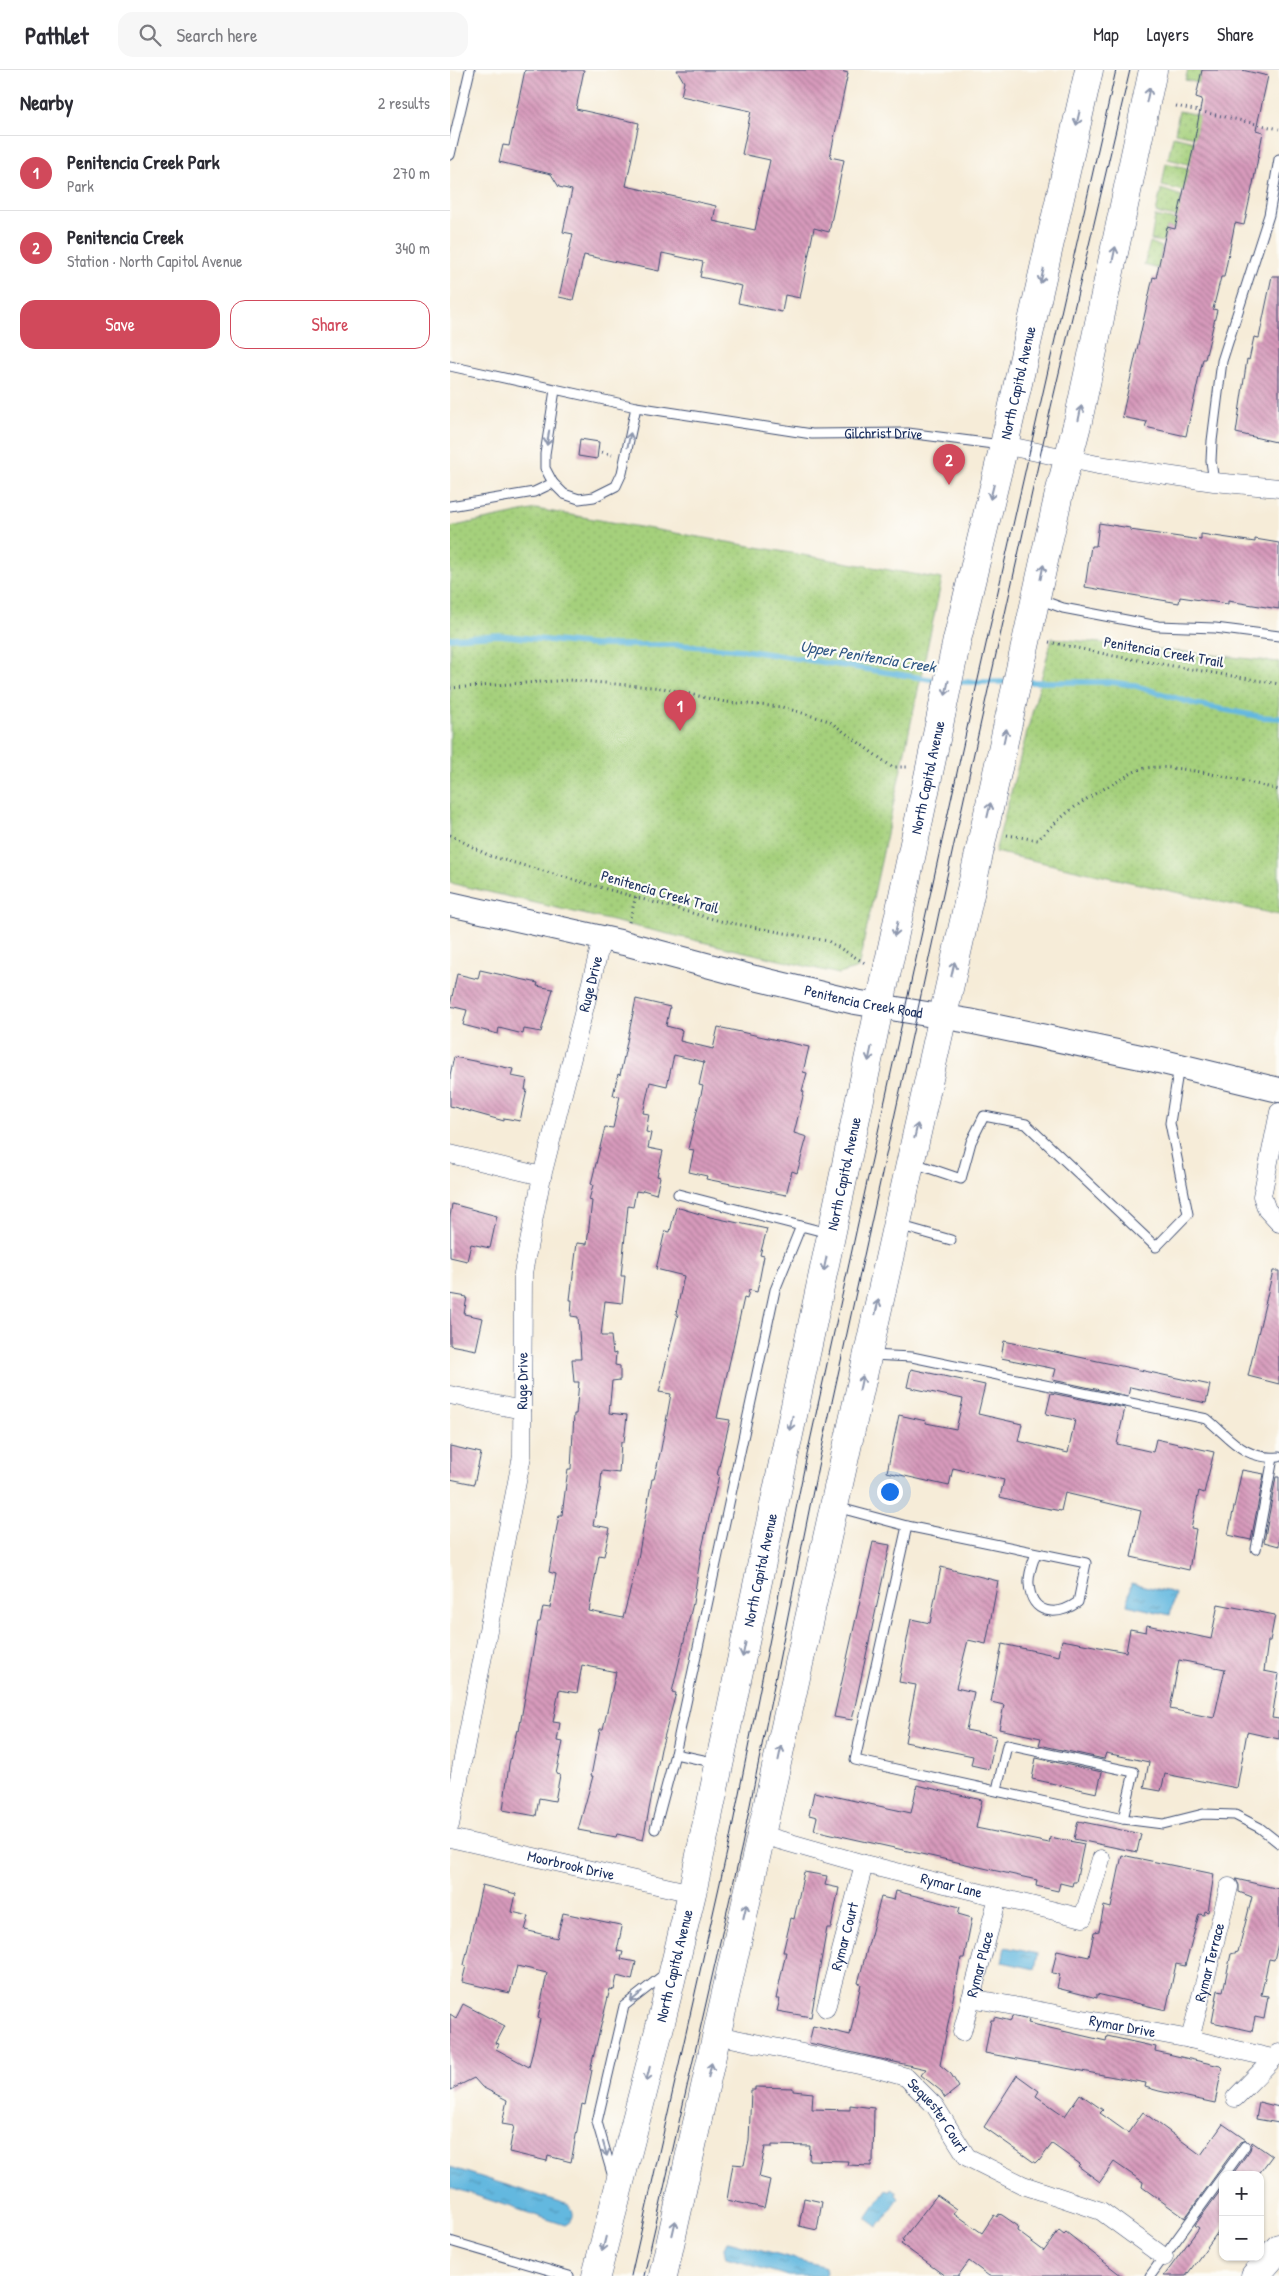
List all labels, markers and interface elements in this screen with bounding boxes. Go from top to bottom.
search box [118,12,468,57]
text: Pathlet [25,19,88,51]
icon: search [136,21,164,49]
text: Search here [176,22,258,48]
text: Map [1093,22,1119,47]
text: Layers [1147,22,1189,47]
text: Share [1217,22,1254,47]
one-way arrow [1144,87,1153,103]
text: Nearby [20,88,73,117]
text: 2 results [378,92,430,114]
one-way arrow [1073,109,1082,125]
text: Penitencia Creek Park [67,149,220,175]
text: 1 [33,162,39,184]
text: 270 m [393,162,430,184]
text: Park [67,175,94,197]
text: Penitencia Creek [67,224,183,250]
text: 2 [32,237,40,259]
text: 340 m [395,237,430,259]
one-way arrow [1110,246,1119,262]
text: Station · North Capitol Avenue [67,250,242,272]
one-way arrow [1037,267,1046,283]
button: Save [20,300,220,349]
button: Share [230,300,430,349]
street label: North Capitol Avenue [995,324,1041,441]
one-way arrow [1075,405,1085,421]
street label: Gilchrist Drive [844,422,924,445]
one-way arrow [542,430,552,446]
one-way arrow [625,432,634,448]
pin: 2 [933,444,965,485]
one-way arrow [987,484,997,500]
one-way arrow [1038,565,1047,581]
street label: Penitencia Creek Trail [1102,631,1226,672]
water label: Upper Penitencia Creek [799,634,939,678]
one-way arrow [942,679,951,695]
pin: 1 [664,690,696,731]
street label: North Capitol Avenue [905,719,950,836]
one-way arrow [1001,729,1010,745]
one-way arrow [985,803,994,819]
street label: Penitencia Creek Trail [599,865,721,918]
one-way arrow [891,921,900,937]
street label: Ruge Drive [573,953,607,1014]
one-way arrow [949,961,958,977]
street label: Penitencia Creek Road [802,979,924,1023]
one-way arrow [865,1045,874,1061]
street label: North Capitol Avenue [821,1115,866,1232]
one-way arrow [912,1124,922,1140]
one-way arrow [819,1255,829,1271]
one-way arrow [873,1299,882,1315]
street label: Ruge Drive [511,1352,533,1410]
one-way arrow [856,1375,866,1391]
one-way arrow [786,1414,795,1430]
your location [877,1479,903,1505]
street label: North Capitol Avenue [738,1511,782,1629]
one-way arrow [738,1642,748,1658]
one-way arrow [776,1745,785,1761]
street label: Moorbrook Drive [525,1845,617,1885]
street label: Rymar Lane [918,1867,984,1903]
street label: Rymar Court [825,1899,864,1973]
one-way arrow [741,1904,750,1920]
street label: North Capitol Avenue [650,1907,698,2024]
street label: Rymar Terrace [1189,1921,1229,2004]
street label: Rymar Place [961,1929,998,2000]
one-way arrow [630,1991,643,2002]
street label: Rymar Drive [1088,2009,1157,2042]
one-way arrow [706,2062,715,2078]
one-way arrow [643,2065,652,2081]
street label: Sequester Court [903,2073,973,2158]
one-way arrow [600,2141,610,2157]
map controls [1219,2171,1264,2261]
button: + [1219,2171,1264,2216]
button: − [1219,2216,1264,2261]
one-way arrow [670,2221,679,2237]
one-way arrow [599,2236,608,2252]

